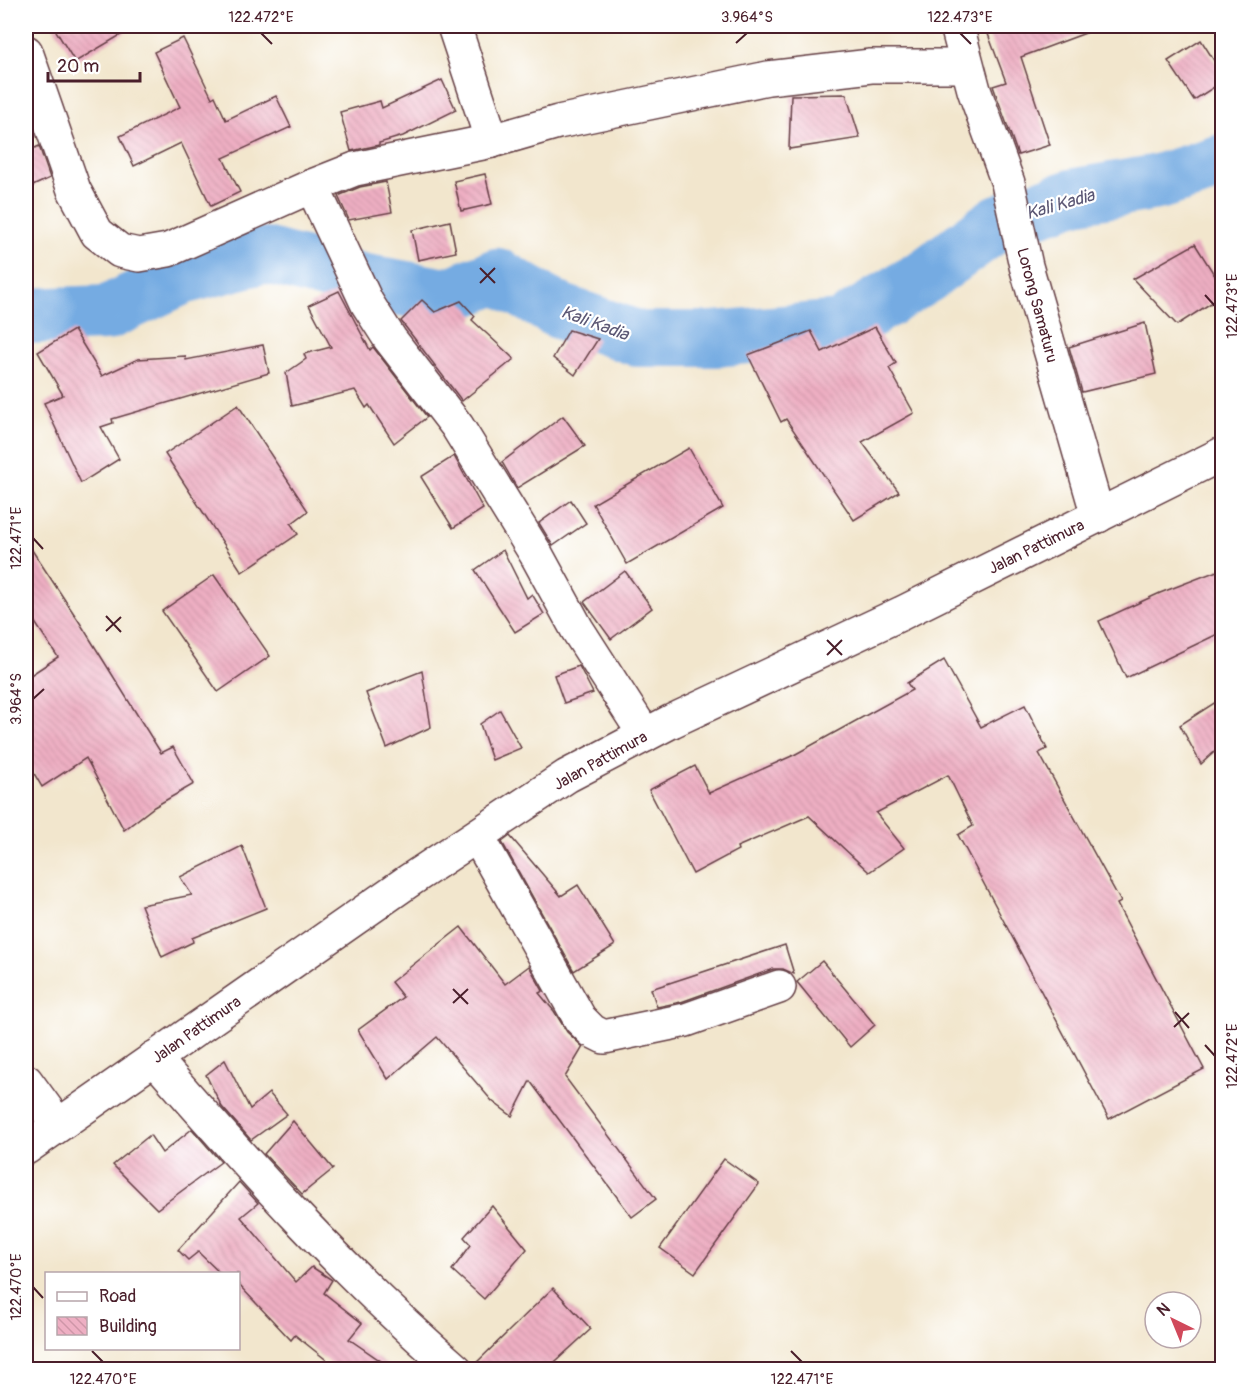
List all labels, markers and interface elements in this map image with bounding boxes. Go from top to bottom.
text: 122.472°E [228,8,294,27]
text: 3.964°S [721,8,773,27]
text: 122.473°E [927,8,993,27]
scale bar [48,45,140,83]
text: 20 m [57,55,99,78]
water label: Kali Kadia [1023,183,1099,225]
street label: Lorong Samaturu [1012,246,1062,365]
text: 122.473°E [1223,273,1242,339]
water label: Kali Kadia [558,301,633,347]
text: 122.471°E [7,506,26,569]
street label: Jalan Pattimura [985,515,1088,579]
text: 3.964°S [7,673,26,725]
street label: Jalan Pattimura [550,727,651,795]
street label: Jalan Pattimura [148,992,245,1068]
text: 122.472°E [1223,1023,1242,1089]
text: 122.470°E [7,1253,26,1321]
legend [45,1272,240,1350]
text: Road [99,1285,136,1308]
north arrow [1143,1290,1203,1350]
text: N [1153,1299,1174,1321]
text: Building [99,1315,157,1338]
text: 122.470°E [69,1370,137,1389]
text: 122.471°E [771,1370,834,1389]

